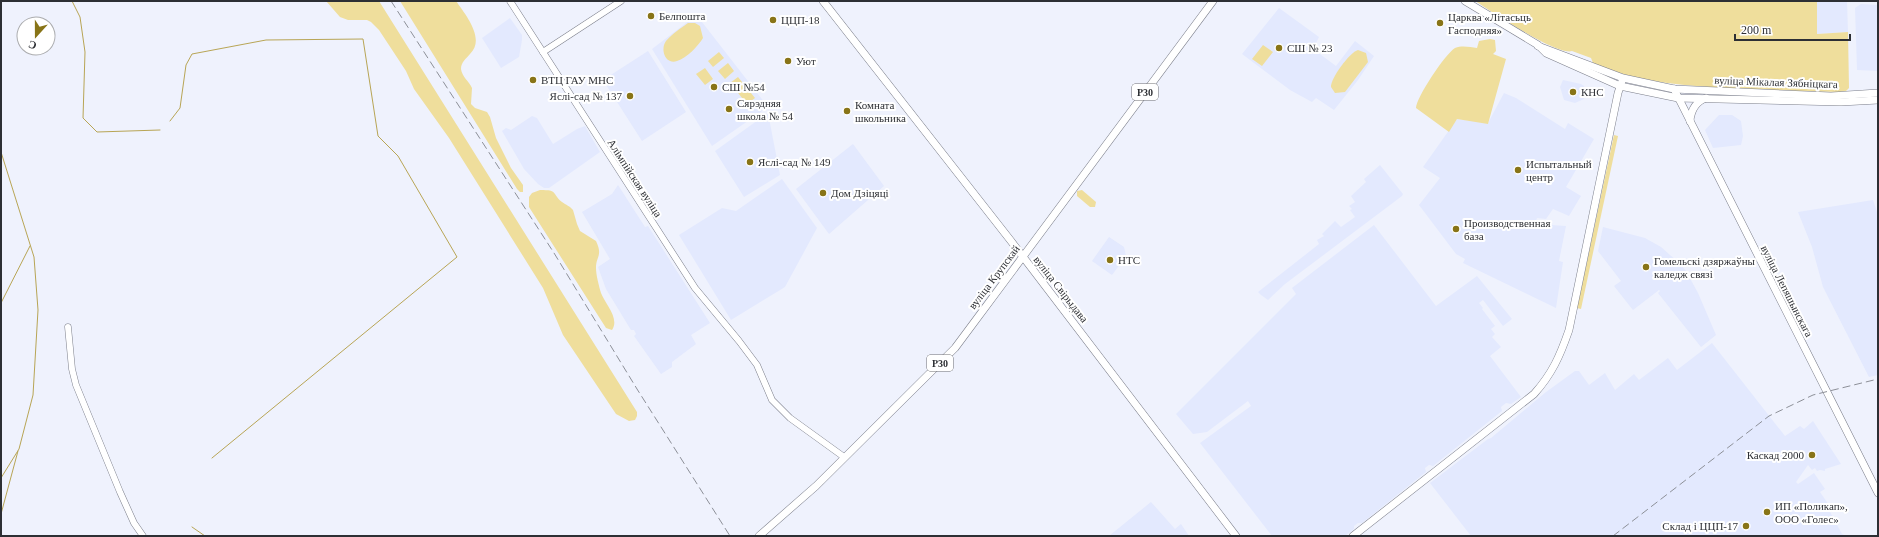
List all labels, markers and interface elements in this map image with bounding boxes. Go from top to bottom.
place label: Белпошта [659,10,705,22]
marker: Белпошта [646,11,656,21]
place label: Царква «Літасьць Гасподняя» [1448,11,1531,36]
place label: ЦЦП-18 [781,14,820,26]
marker: ЦЦП-18 [768,15,778,25]
north arrow [16,16,56,56]
scale bar [1735,16,1850,42]
marker: Царква «Літасьць Гасподняя» [1435,18,1445,28]
text: 200 m [1741,23,1772,37]
text: С [27,38,38,52]
place label: СШ № 23 [1287,42,1333,54]
marker: СШ № 23 [1274,43,1284,53]
place label: Уют [796,55,816,67]
marker: Уют [783,56,793,66]
place label: ВТЦ ГАУ МНС [541,74,613,86]
street label: вуліца Мікалая Зябніцкага [1714,74,1838,90]
marker: ВТЦ ГАУ МНС [528,75,538,85]
place label: СШ №54 [722,81,765,93]
marker: СШ №54 [709,82,719,92]
road number: Р30 [1132,84,1158,100]
place label: КНС [1581,86,1604,98]
marker: КНС [1568,87,1578,97]
place label: Яслі-сад № 137 [550,90,622,102]
marker: Яслі-сад № 137 [625,91,635,101]
place label: Сярэдняя школа № 54 [737,97,793,122]
place label: Комната школьника [855,99,906,124]
marker: Сярэдняя школа № 54 [724,104,734,114]
marker: Комната школьника [842,106,852,116]
street label: Алімпійская вуліца [605,137,665,219]
place label: Яслі-сад № 149 [758,156,831,168]
marker: Яслі-сад № 149 [745,157,755,167]
place label: Испытальный центр [1526,158,1592,183]
marker: Испытальный центр [1513,165,1523,175]
place label: Дом Дзіцяці [831,187,889,199]
marker: Дом Дзіцяці [818,188,828,198]
place label: Производственная база [1464,217,1551,242]
marker: Производственная база [1451,224,1461,234]
street label: вуліца Крупскай [966,243,1022,311]
street label: вуліца Лепяшынскага [1759,243,1815,339]
street label: вуліца Свірыдава [1031,253,1091,325]
place label: НТС [1118,254,1140,266]
marker: НТС [1105,255,1115,265]
place label: Гомельскі дзяржаўны каледж связі [1654,255,1756,280]
marker: Гомельскі дзяржаўны каледж связі [1641,262,1651,272]
road number: Р30 [927,355,953,371]
place label: Каскад 2000 [1747,449,1804,461]
marker: Каскад 2000 [1807,450,1817,460]
place label: ИП «Поликап», ООО «Голес» [1775,500,1848,525]
marker: ИП «Поликап», ООО «Голес» [1762,507,1772,517]
place label: Склад і ЦЦП-17 [1662,520,1738,532]
marker: Склад і ЦЦП-17 [1741,521,1751,531]

